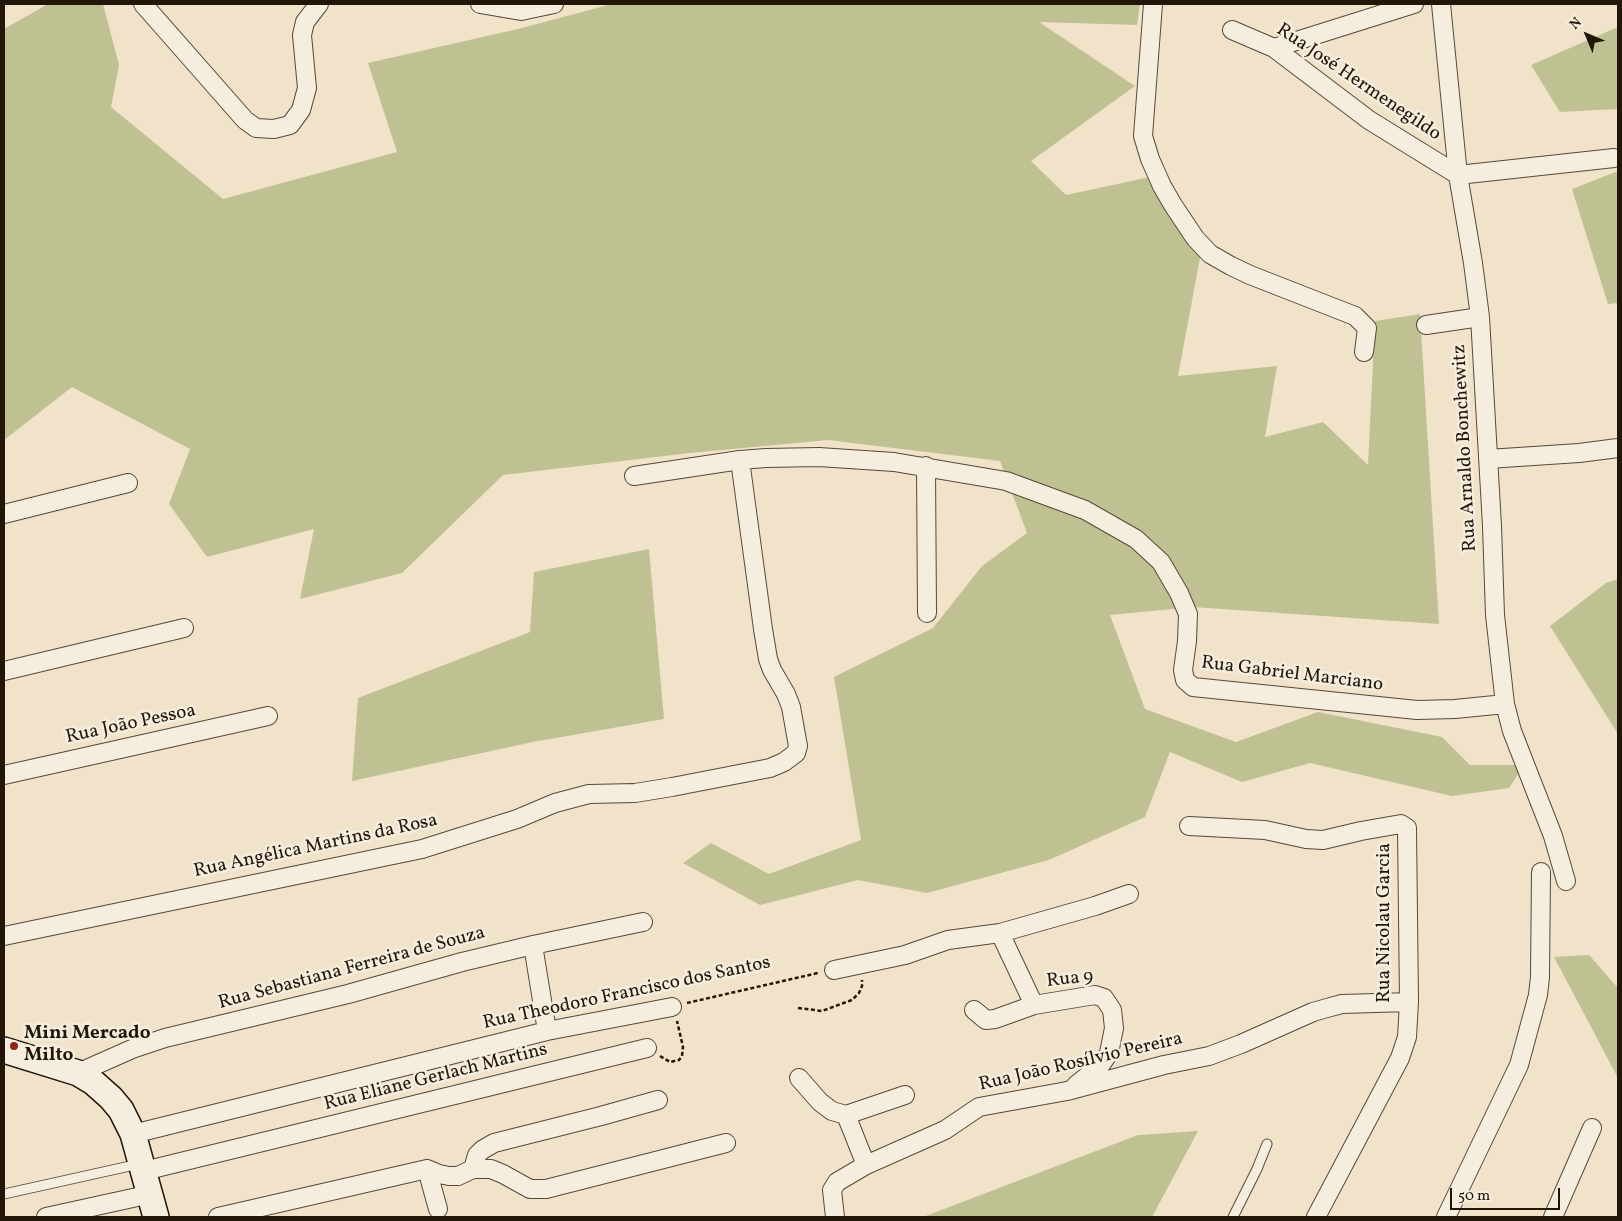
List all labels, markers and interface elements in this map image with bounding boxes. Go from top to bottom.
north arrow [1562,10,1612,60]
text: N [1566,14,1586,34]
street label: Rua José Hermenegildo [1271,19,1445,147]
street label: Rua Arnaldo Bonchewitz [1449,344,1483,552]
street label: Rua Gabriel Marciano [1200,653,1384,697]
street label: Rua João Pessoa [64,700,198,750]
street label: Rua Angélica Martins da Rosa [192,810,440,884]
street label: Rua Nicolau Garcia [1375,843,1397,1003]
street label: Rua Sebastiana Ferreira de Souza [216,922,488,1016]
street label: Rua Theodoro Francisco dos Santos [481,952,773,1036]
street label: Rua 9 [1046,966,1094,994]
place label: Mini Mercado Milto [24,1024,151,1068]
street label: Rua João Rosílvio Pereira [977,1028,1185,1098]
street label: Rua Eliane Gerlach Martins [322,1039,550,1117]
marker: Mini Mercado Milto [8,1040,20,1052]
scale bar [1452,1178,1562,1210]
text: 50 m [1458,1186,1490,1207]

